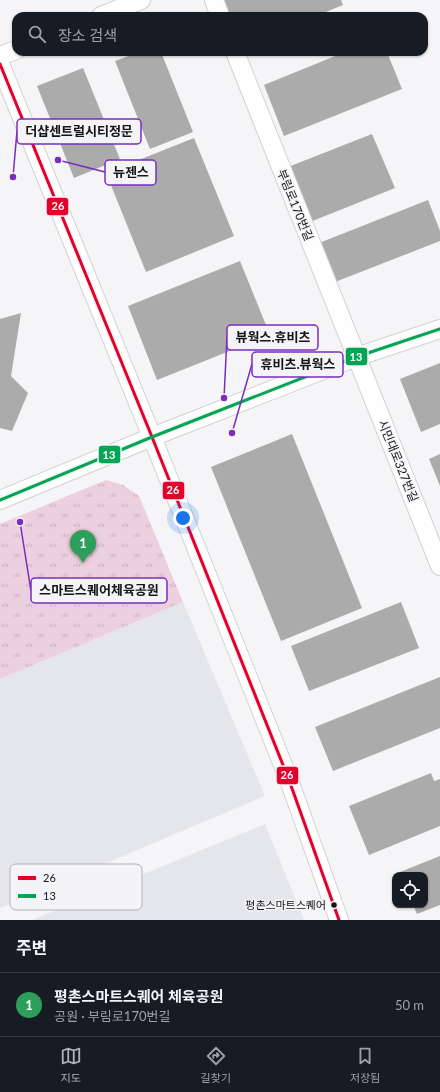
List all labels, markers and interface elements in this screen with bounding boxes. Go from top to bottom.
search box [12,12,428,56]
icon: search [26,23,48,45]
text: 장소 검색 [58,26,117,44]
callout: 더샵센트럴시티정문 [17,119,141,144]
text: 더샵센트럴시티정문 [25,123,133,139]
callout: 뉴젠스 [105,160,156,185]
text: 뉴젠스 [113,164,149,180]
street label: 부림로170번길 [274,167,317,243]
line badge: 26 [46,197,69,216]
text: 26 [52,199,65,212]
callout: 뷰웍스.휴비츠 [227,325,318,350]
text: 뷰웍스.휴비츠 [236,329,310,345]
line badge: 13 [345,347,368,366]
text: 13 [350,350,362,363]
callout: 휴비츠.뷰웍스 [252,352,343,377]
text: 휴비츠.뷰웍스 [261,356,335,372]
street label: 시민대로327번길 [375,418,422,504]
line badge: 13 [98,445,121,464]
text: 13 [103,448,115,461]
line badge: 26 [162,481,185,500]
text: 26 [167,483,180,496]
your location [173,508,193,528]
pin: 1 [70,530,96,563]
callout: 스마트스퀘어체육공원 [31,578,167,603]
text: 스마트스퀘어체육공원 [39,582,159,598]
line badge: 26 [276,766,299,785]
text: 26 [281,768,294,781]
legend [10,864,142,910]
text: 26 [43,871,56,884]
map controls [392,872,428,908]
button: locate [392,872,428,908]
text: 13 [43,889,56,902]
place label: 평촌스마트스퀘어 [245,898,326,911]
marker: 평촌스마트스퀘어 [329,900,339,910]
text: 주변 [16,937,47,958]
text: 평촌스마트스퀘어 체육공원 [54,987,223,1005]
text: 1 [25,997,33,1013]
text: 50 m [395,997,424,1013]
text: 공원 · 부림로170번길 [54,1008,170,1024]
tab: 지도 [60,1045,82,1085]
tab: 길찾기 [201,1045,231,1085]
tab: 저장됨 [350,1045,380,1085]

